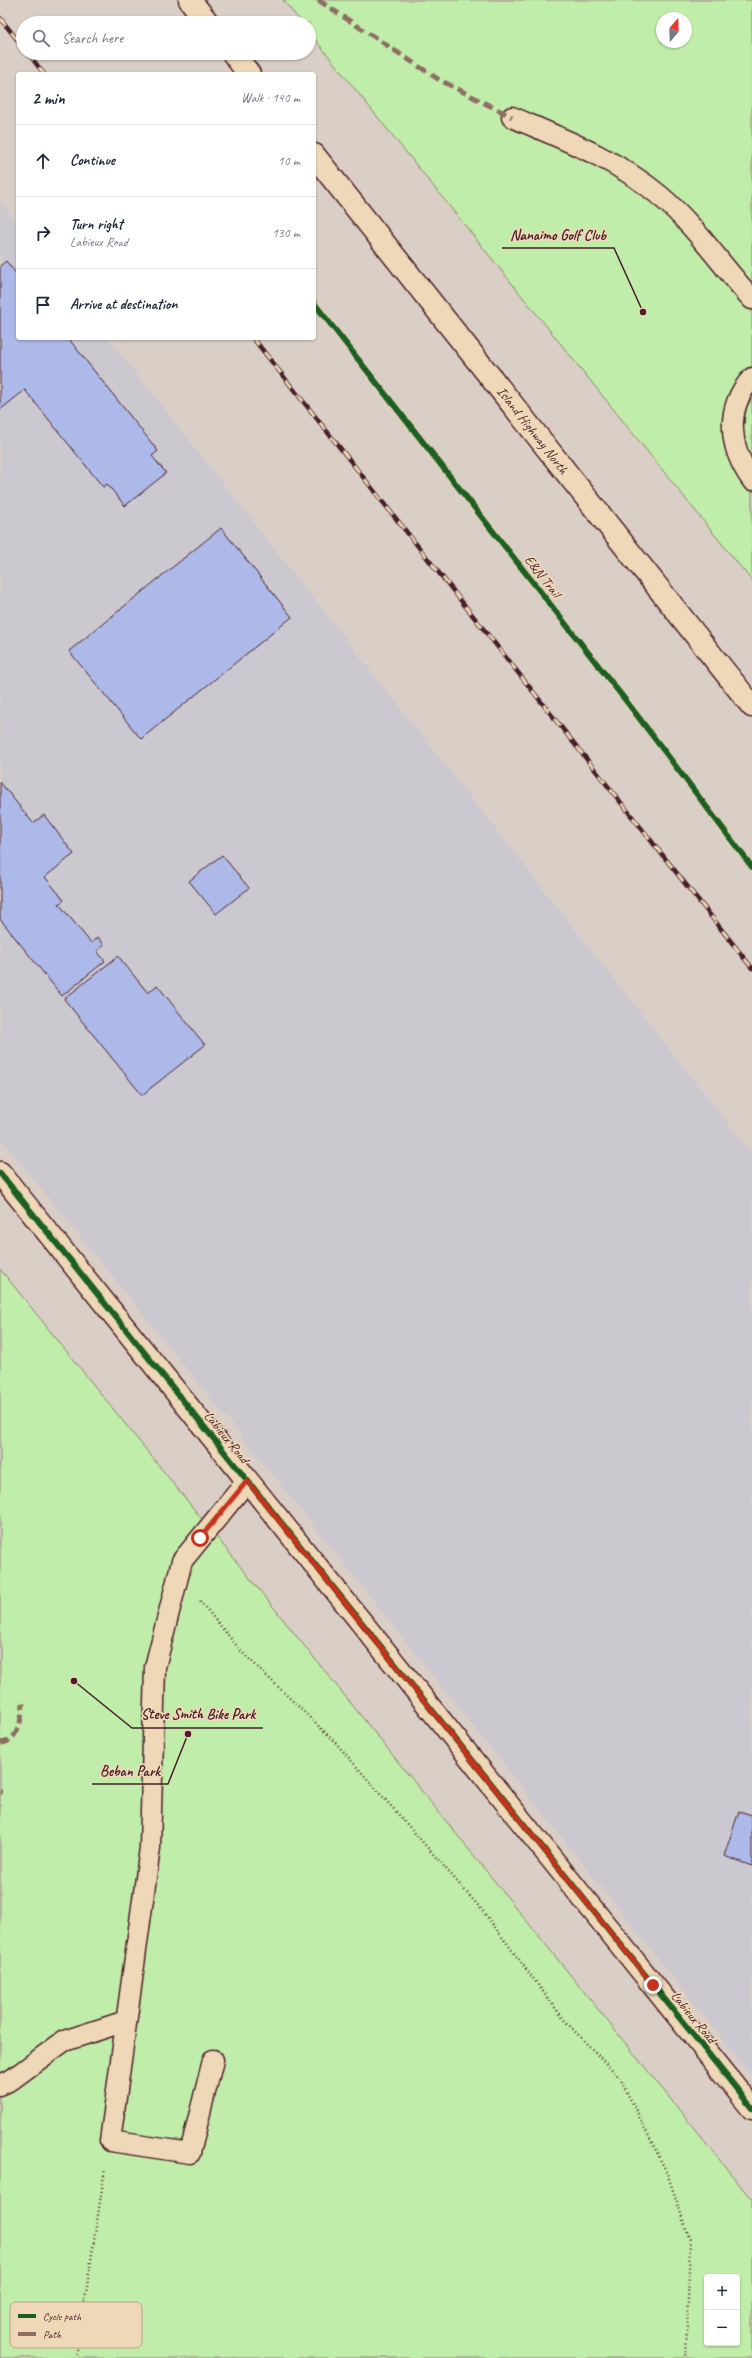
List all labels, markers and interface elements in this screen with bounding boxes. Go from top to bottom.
north arrow [656,12,692,48]
search box [16,16,316,60]
icon: search [30,27,52,49]
text: Search here [62,29,123,48]
text: 2 min [32,88,65,109]
text: Walk · 140 m [241,90,300,106]
icon: ahead [32,150,54,172]
text: Continue [70,151,115,170]
text: 10 m [278,153,300,169]
text: Turn right [70,215,123,234]
callout: Nanaimo Golf Club [502,221,614,248]
icon: right [32,222,54,244]
text: 130 m [272,225,300,241]
text: Nanaimo Golf Club [510,226,607,245]
text: Labieux Road [70,234,128,250]
icon: arrive [32,294,54,316]
text: Arrive at destination [70,295,177,314]
street label: Island Highway North [493,383,572,478]
street label: E&N Trail [521,552,566,603]
street label: Labieux Road [200,1408,254,1469]
route start [191,1529,209,1547]
callout: Steve Smith Bike Park [132,1701,263,1728]
text: Steve Smith Bike Park [141,1705,257,1724]
callout: Beban Park [92,1757,168,1784]
text: Beban Park [100,1762,161,1781]
route end [644,1976,662,1994]
street label: Labieux Road [667,1988,721,2049]
map controls [704,2274,740,2346]
button: + [704,2274,740,2310]
legend [10,2302,142,2348]
text: Cycle path [43,2309,82,2323]
button: − [704,2310,740,2346]
text: Path [43,2327,62,2341]

